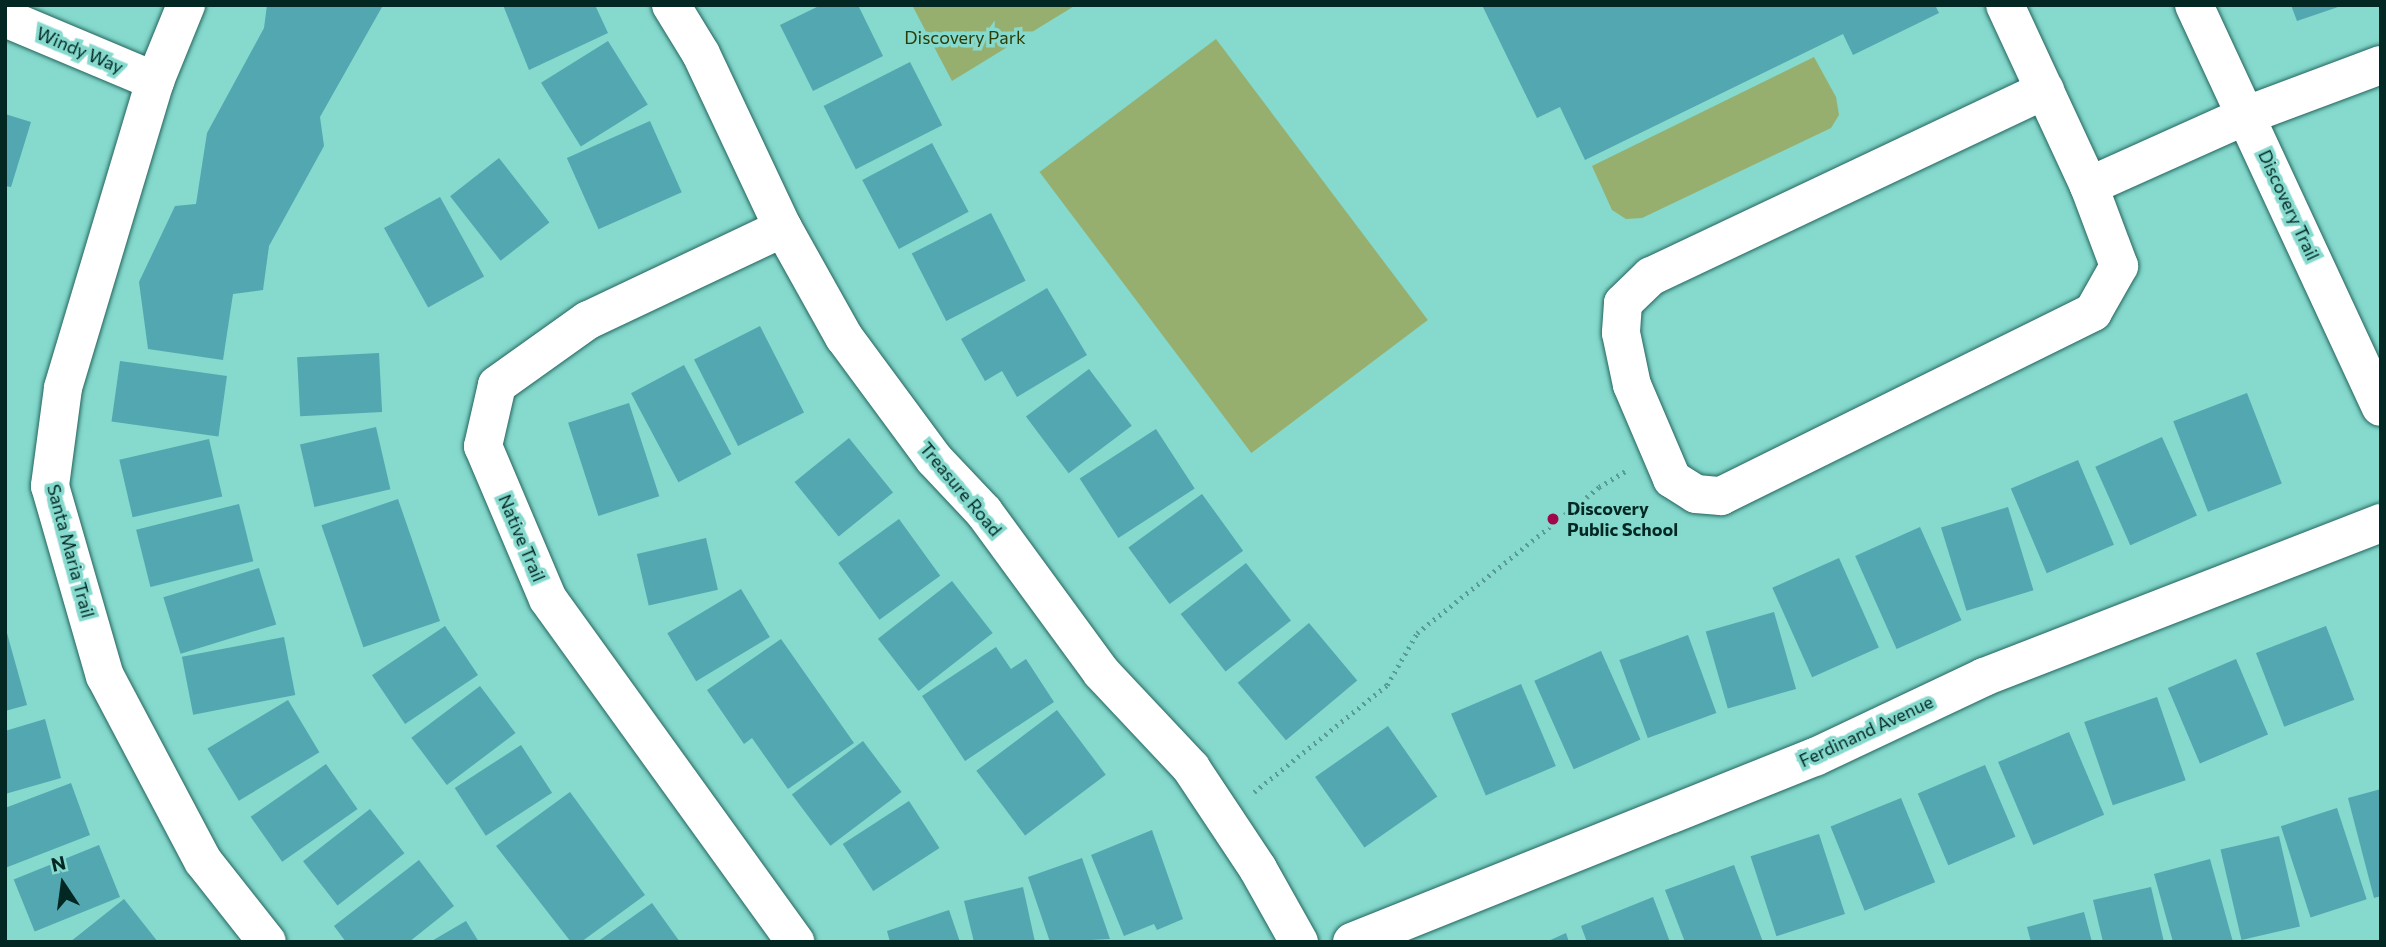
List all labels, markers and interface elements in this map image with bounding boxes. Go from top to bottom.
street label: Windy Way [33,22,127,78]
park label: Discovery Park [904,26,1026,48]
street label: Discovery Trail [2254,146,2324,264]
street label: Treasure Road [915,438,1007,540]
street label: Santa Maria Trail [43,482,99,620]
street label: Native Trail [494,491,550,585]
place label: Discovery Public School [1567,498,1678,540]
marker: Discovery Public School [1545,511,1561,527]
street label: Ferdinand Avenue [1796,691,1936,771]
north arrow [28,849,98,919]
text: N [49,850,68,876]

